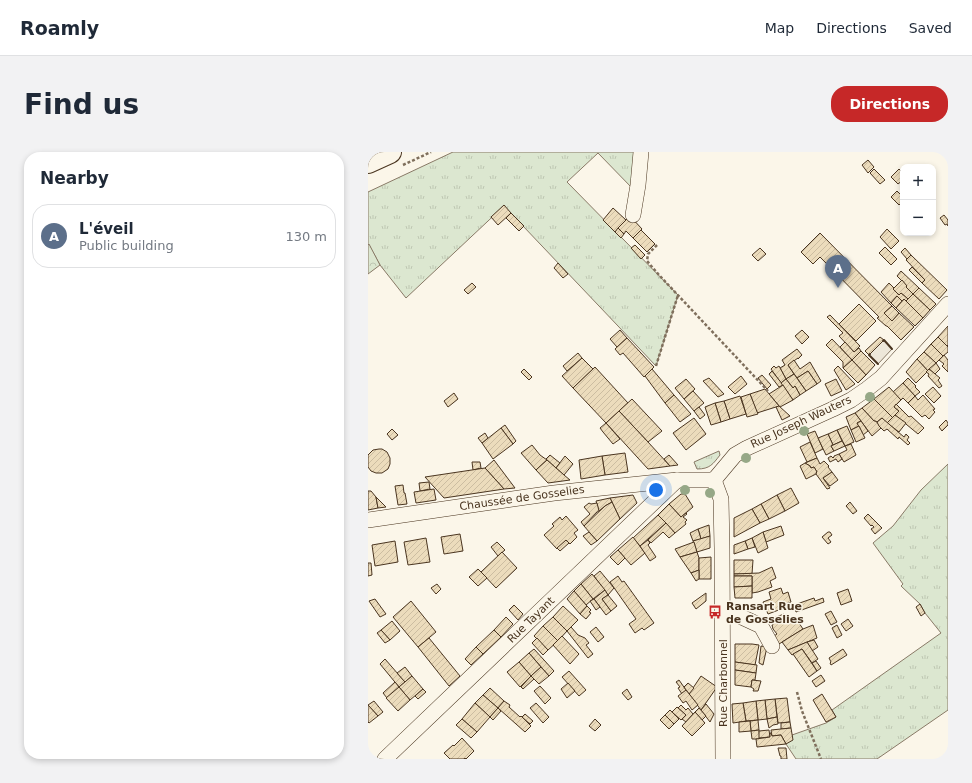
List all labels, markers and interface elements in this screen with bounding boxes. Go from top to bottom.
text: Roamly [20,17,99,39]
text: Map [765,20,794,36]
text: Directions [816,20,887,36]
text: Saved [909,20,952,36]
button: Directions [831,86,948,122]
text: Find us [24,88,139,121]
map controls [900,164,936,236]
button: + [900,164,936,200]
text: Nearby [40,168,109,188]
button: − [900,200,936,236]
text: L'éveil [79,220,134,238]
text: A [49,229,59,244]
text: 130 m [285,229,327,244]
text: Public building [79,238,174,253]
pin: A [825,255,851,288]
street label: Rue Joseph Wauters [749,393,854,451]
your location [646,480,666,500]
street label: Chaussée de Gosselies [459,483,586,513]
street label: Rue Tayant [505,594,558,646]
place label: Ransart Rue de Gosselies [726,600,804,626]
bus stop icon: Ransart Rue de Gosselies [707,604,723,620]
street label: Rue Charbonnel [717,639,730,727]

